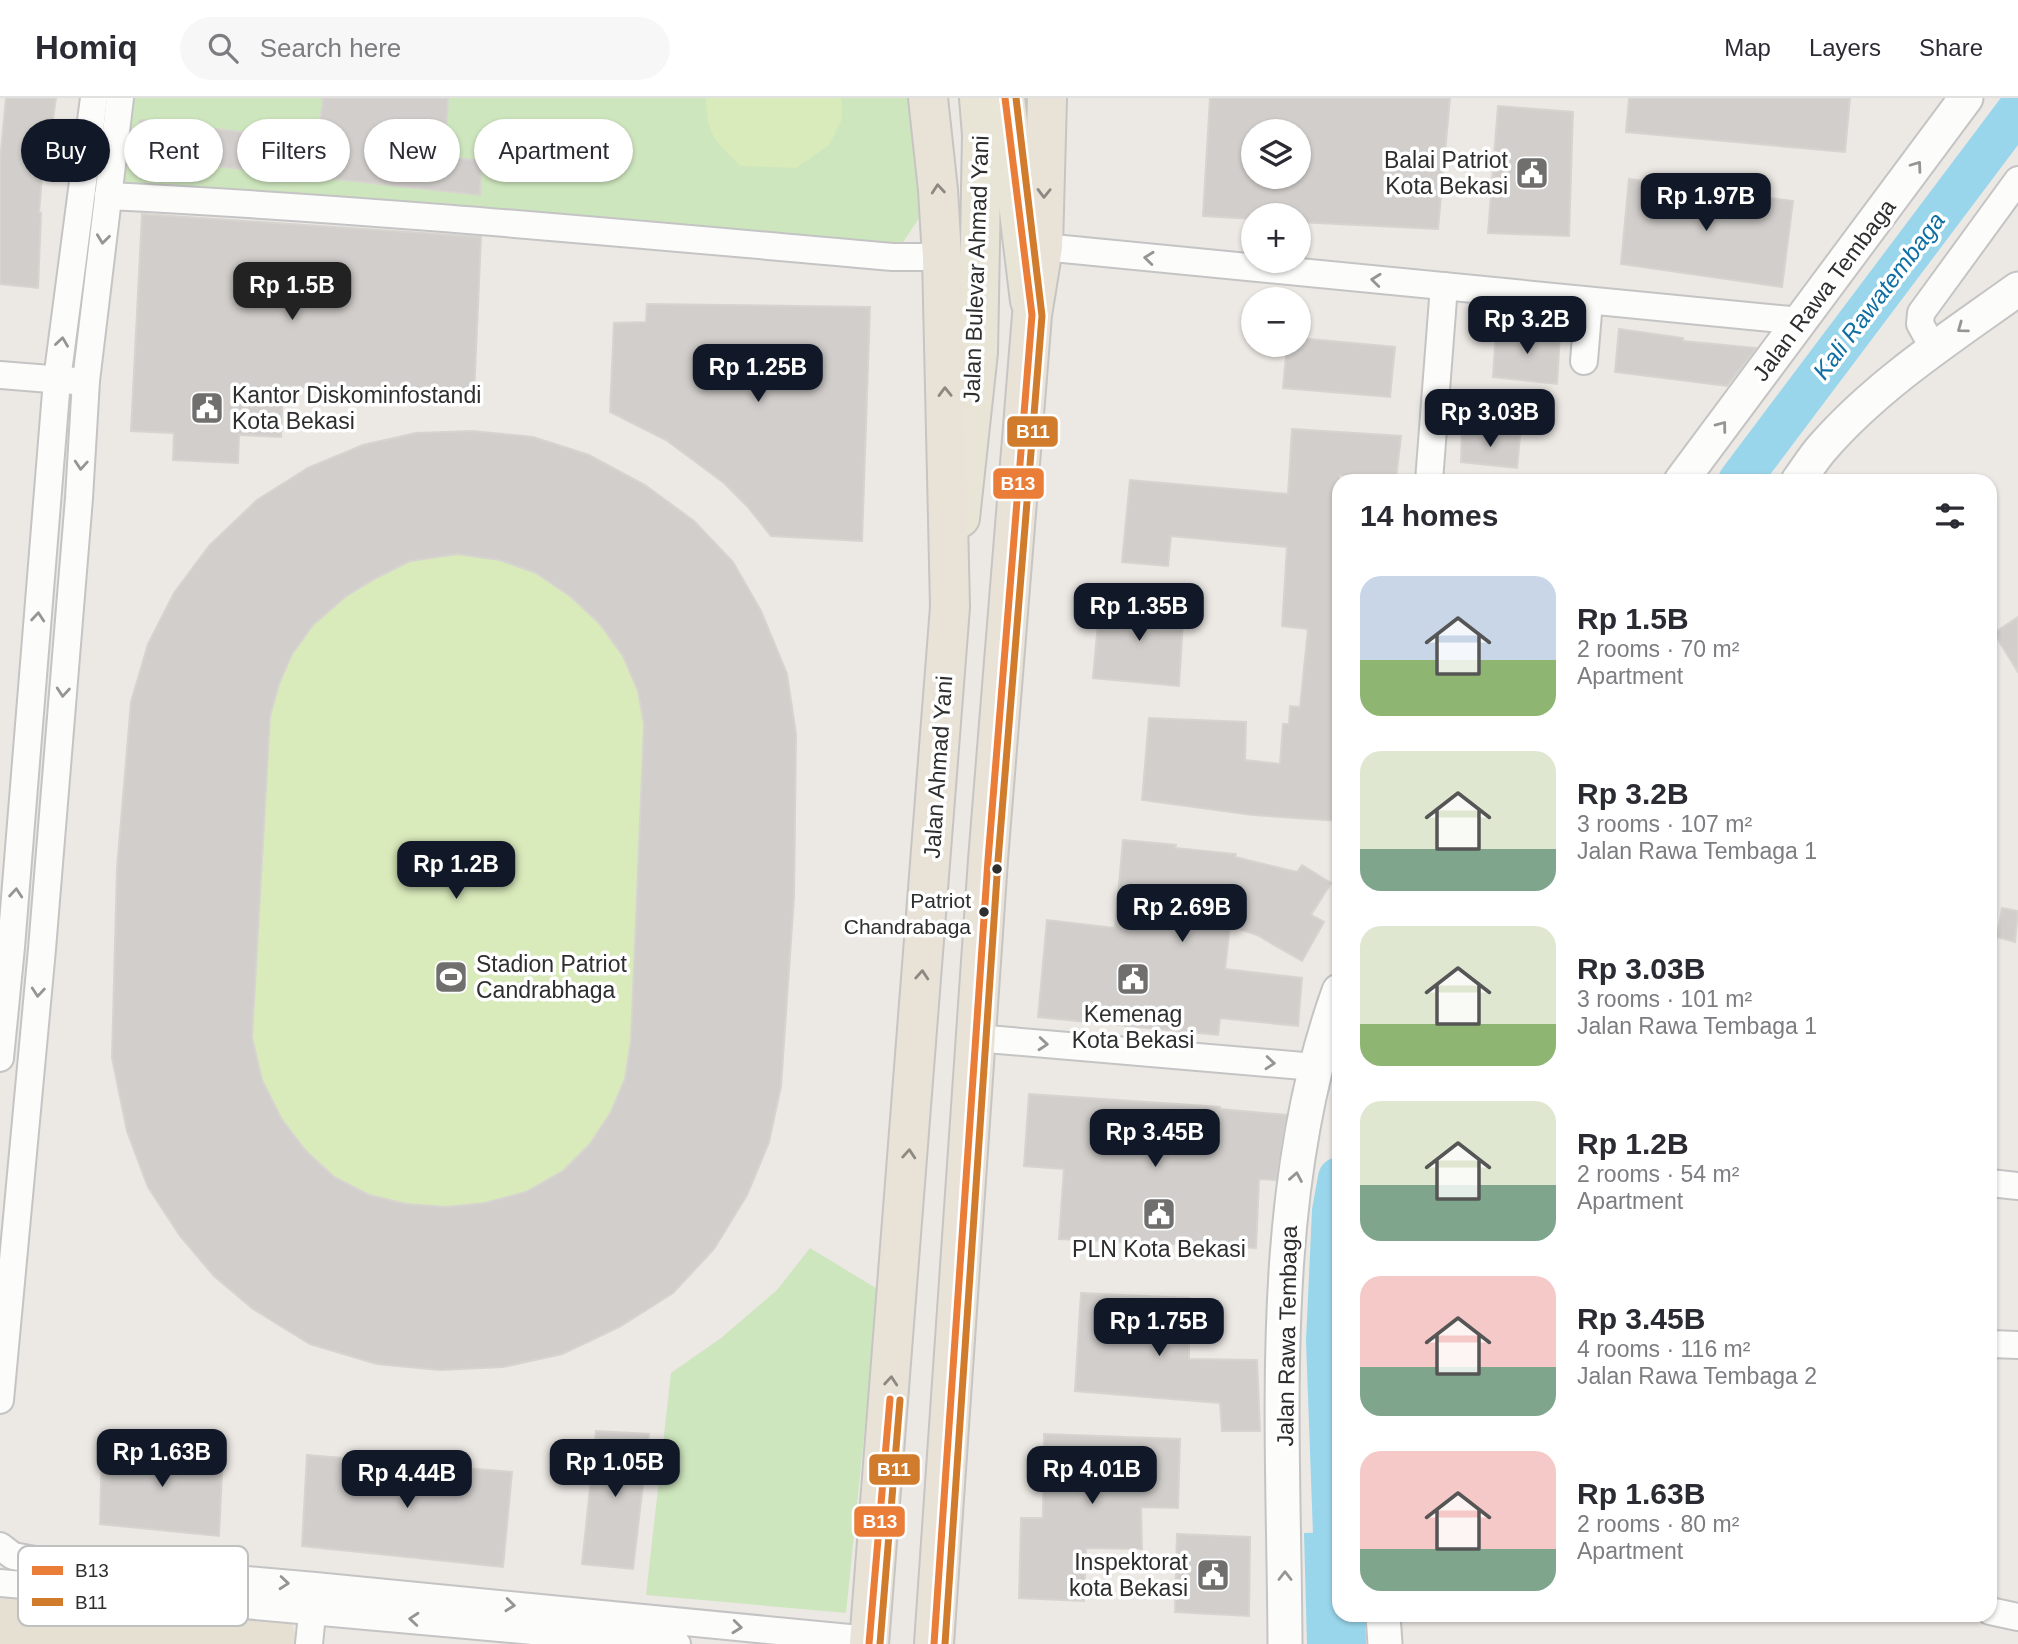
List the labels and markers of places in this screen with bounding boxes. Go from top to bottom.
place label: Balai Patriot Kota Bekasi [1384,147,1509,199]
public building icon: Balai Patriot Kota Bekasi [1513,154,1551,192]
pin: Rp 1.97B [1634,174,1778,233]
pin: Rp 1.5B [227,262,357,322]
pin: Rp 3.2B [1462,296,1592,356]
pin: Rp 1.25B [686,344,830,404]
place label: Kantor Diskominfostandi Kota Bekasi [232,382,481,434]
public building icon: Kantor Diskominfostandi Kota Bekasi [188,389,226,427]
pin: Rp 3.03B [1418,390,1562,449]
pin: Rp 1.35B [1067,584,1211,643]
pin: Rp 1.2B [391,842,521,901]
unlabelled marker [990,862,1004,876]
pin: Rp 2.69B [1110,884,1254,944]
place label: Patriot Chandrabaga [844,889,971,938]
marker: Patriot Chandrabaga [977,905,991,919]
place label: Stadion Patriot Candrabhaga [476,951,627,1003]
sports icon: Stadion Patriot Candrabhaga [432,958,470,996]
public building icon: Kemenag Kota Bekasi [1114,960,1152,998]
place label: Kemenag Kota Bekasi [1072,1001,1194,1053]
pin: Rp 3.45B [1083,1110,1227,1169]
public building icon: PLN Kota Bekasi [1140,1195,1178,1233]
place label: PLN Kota Bekasi [1072,1236,1246,1262]
pin: Rp 1.75B [1087,1298,1231,1358]
pin: Rp 1.63B [90,1430,234,1489]
pin: Rp 1.05B [543,1440,687,1499]
pin: Rp 4.01B [1020,1446,1164,1506]
pin: Rp 4.44B [335,1450,479,1510]
place label: Inspektorat kota Bekasi [1069,1549,1189,1601]
public building icon: Inspektorat kota Bekasi [1194,1556,1232,1594]

